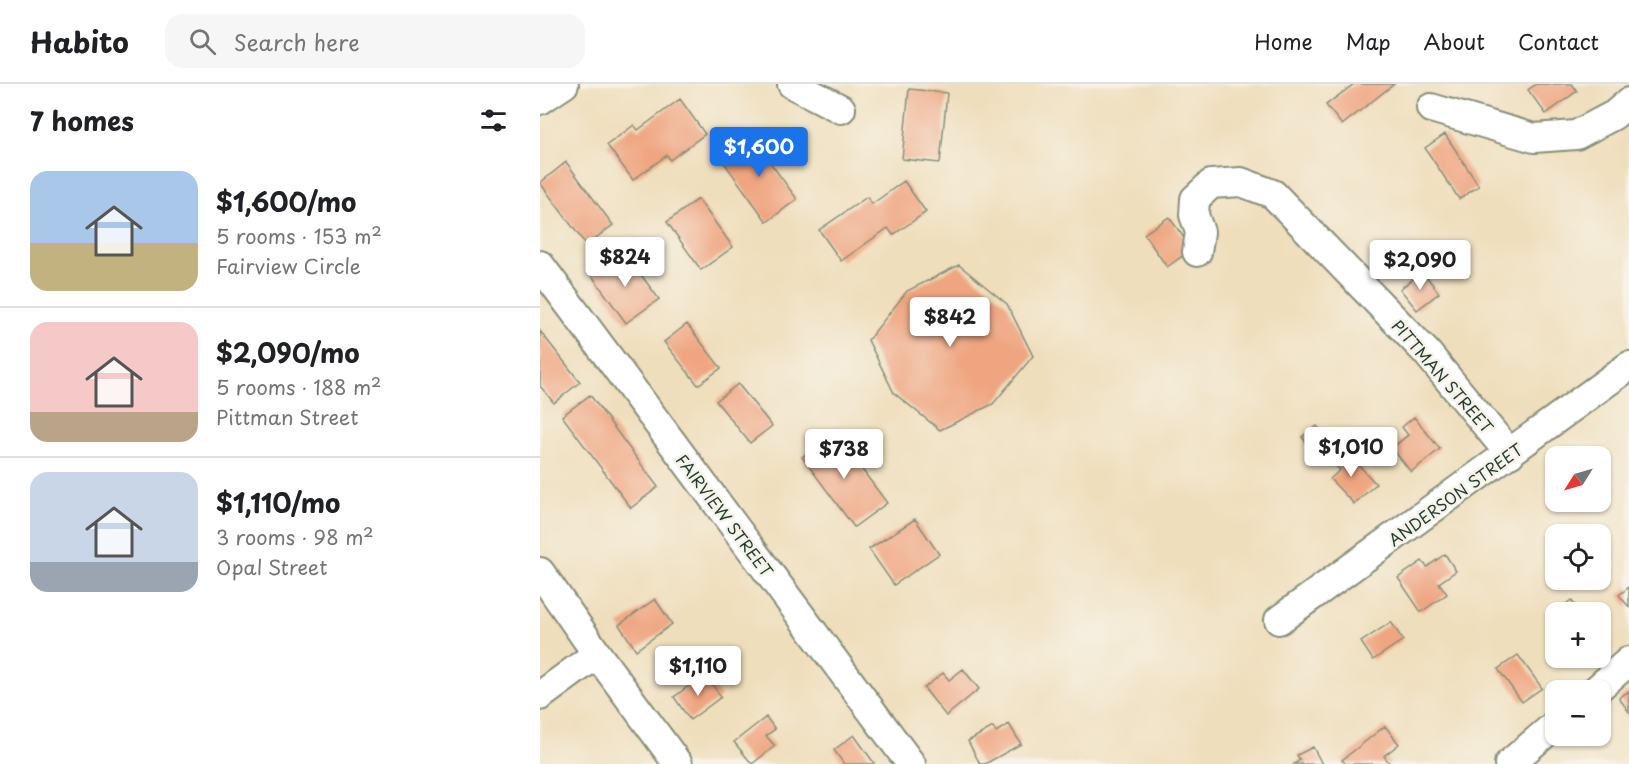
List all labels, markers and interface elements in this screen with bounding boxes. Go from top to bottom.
search box [165,14,585,68]
text: Habito [30,20,129,63]
icon: search [186,25,219,58]
text: Search here [234,25,360,58]
text: Home [1254,25,1313,57]
text: Map [1346,25,1391,57]
text: About [1424,25,1485,57]
text: Contact [1518,25,1599,57]
text: 7 homes [30,101,134,140]
icon: filters [477,104,510,137]
pin: $1,600 [710,127,808,178]
text: $1,600 [724,131,794,161]
text: $1,600/mo [216,182,356,221]
icon: home [78,195,150,267]
text: 5 rooms · 153 m² [216,221,382,251]
pin: $824 [589,237,661,288]
pin: $2,090 [1371,240,1469,291]
text: $824 [599,241,651,271]
text: $2,090 [1384,244,1456,274]
text: Fairview Circle [216,251,361,281]
pin: $842 [914,297,986,348]
text: $842 [924,301,976,331]
street label: PITTMAN STREET [1387,314,1499,438]
text: $2,090/mo [216,333,360,372]
icon: home [78,346,150,418]
text: 5 rooms · 188 m² [216,372,381,402]
text: Pittman Street [216,402,358,432]
pin: $1,010 [1302,427,1400,478]
pin: $738 [808,429,880,480]
text: $1,010 [1318,431,1384,461]
text: $738 [819,433,869,463]
street label: ANDERSON STREET [1383,437,1527,551]
north arrow [1545,446,1611,512]
map controls [1545,446,1611,746]
street label: FAIRVIEW STREET [671,449,779,582]
text: $1,110/mo [216,483,340,522]
icon: home [78,496,150,568]
text: 3 rooms · 98 m² [216,522,374,552]
button: locate [1545,524,1611,590]
text: Opal Street [216,552,327,582]
button: + [1545,602,1611,668]
pin: $1,110 [649,646,747,697]
text: $1,110 [669,650,727,680]
button: − [1545,680,1611,746]

